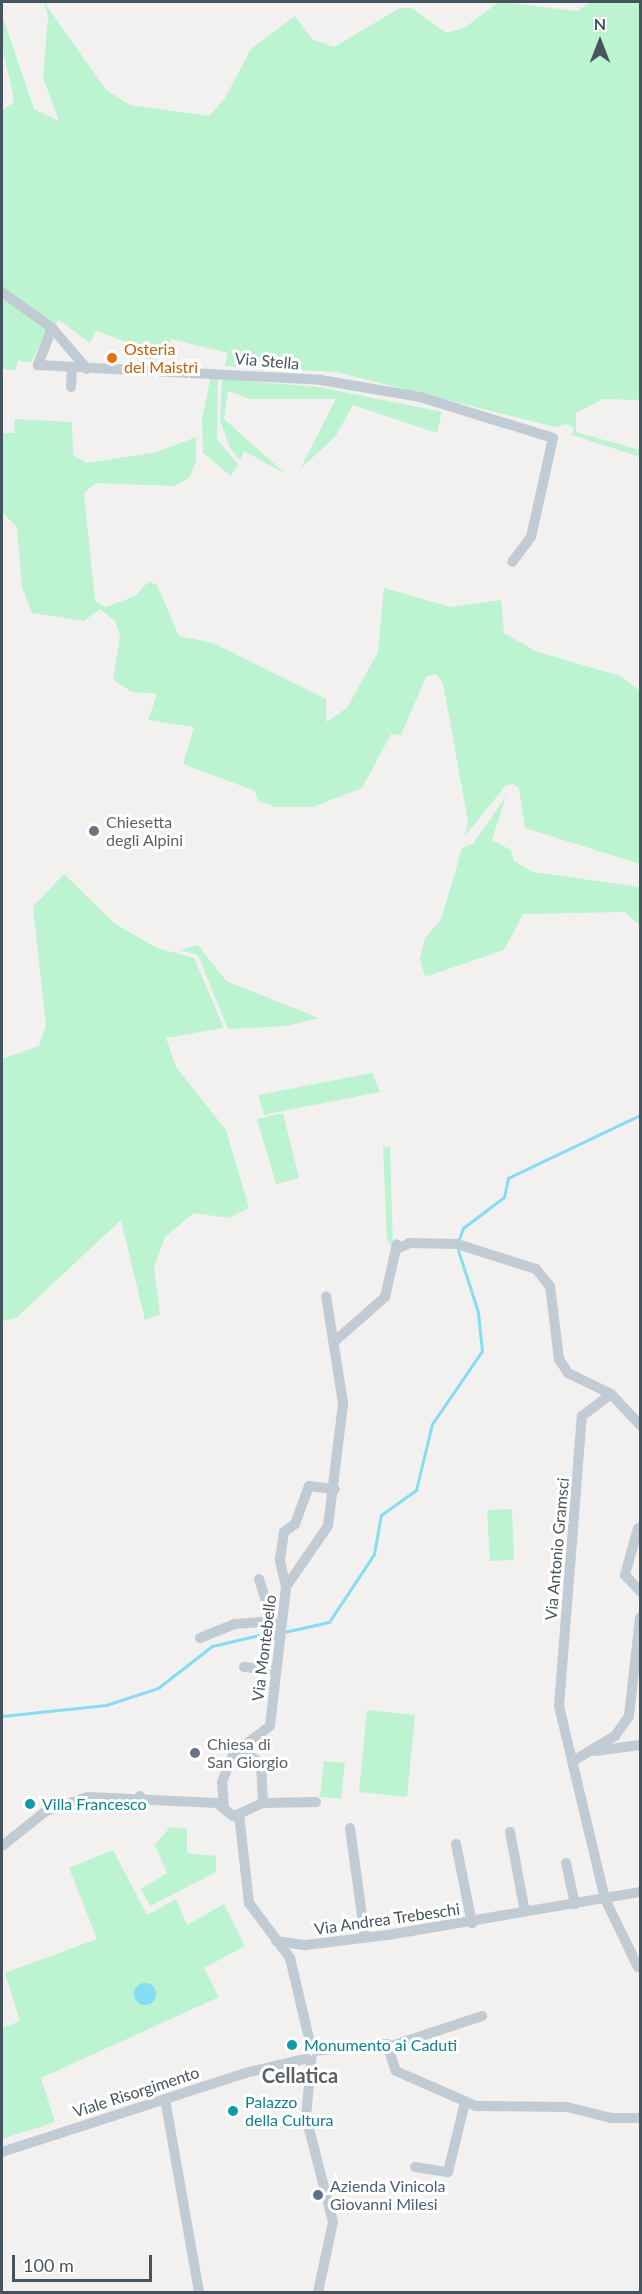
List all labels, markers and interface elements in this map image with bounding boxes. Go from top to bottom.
north arrow [570,12,630,72]
text: N [594,14,606,33]
place label: Osteria del Maistrì [124,339,198,377]
street label: Via Stella [234,349,300,373]
marker: Osteria del Maistrì [105,351,119,365]
place label: Chiesetta degli Alpini [106,812,184,850]
marker: Chiesetta degli Alpini [87,824,101,838]
street label: Via Antonio Gramsci [541,1477,573,1621]
street label: Via Montebello [248,1594,280,1702]
place label: Chiesa di San Giorgio [207,1734,288,1772]
marker: Chiesa di San Giorgio [188,1746,202,1760]
place label: Villa Francesco [42,1794,147,1814]
marker: Villa Francesco [23,1797,37,1811]
street label: Via Andrea Trebeschi [312,1899,462,1939]
place label: Monumento ai Caduti [304,2035,457,2055]
marker: Monumento ai Caduti [285,2038,299,2052]
street label: Viale Risorgimento [70,2063,202,2121]
district label: Cellatica [262,2063,338,2087]
place label: Palazzo della Cultura [245,2092,334,2130]
marker: Palazzo della Cultura [226,2104,240,2118]
place label: Azienda Vinicola Giovanni Milesi [330,2176,446,2214]
marker: Azienda Vinicola Giovanni Milesi [311,2188,325,2202]
scale bar [15,2243,154,2281]
text: 100 m [23,2254,74,2276]

